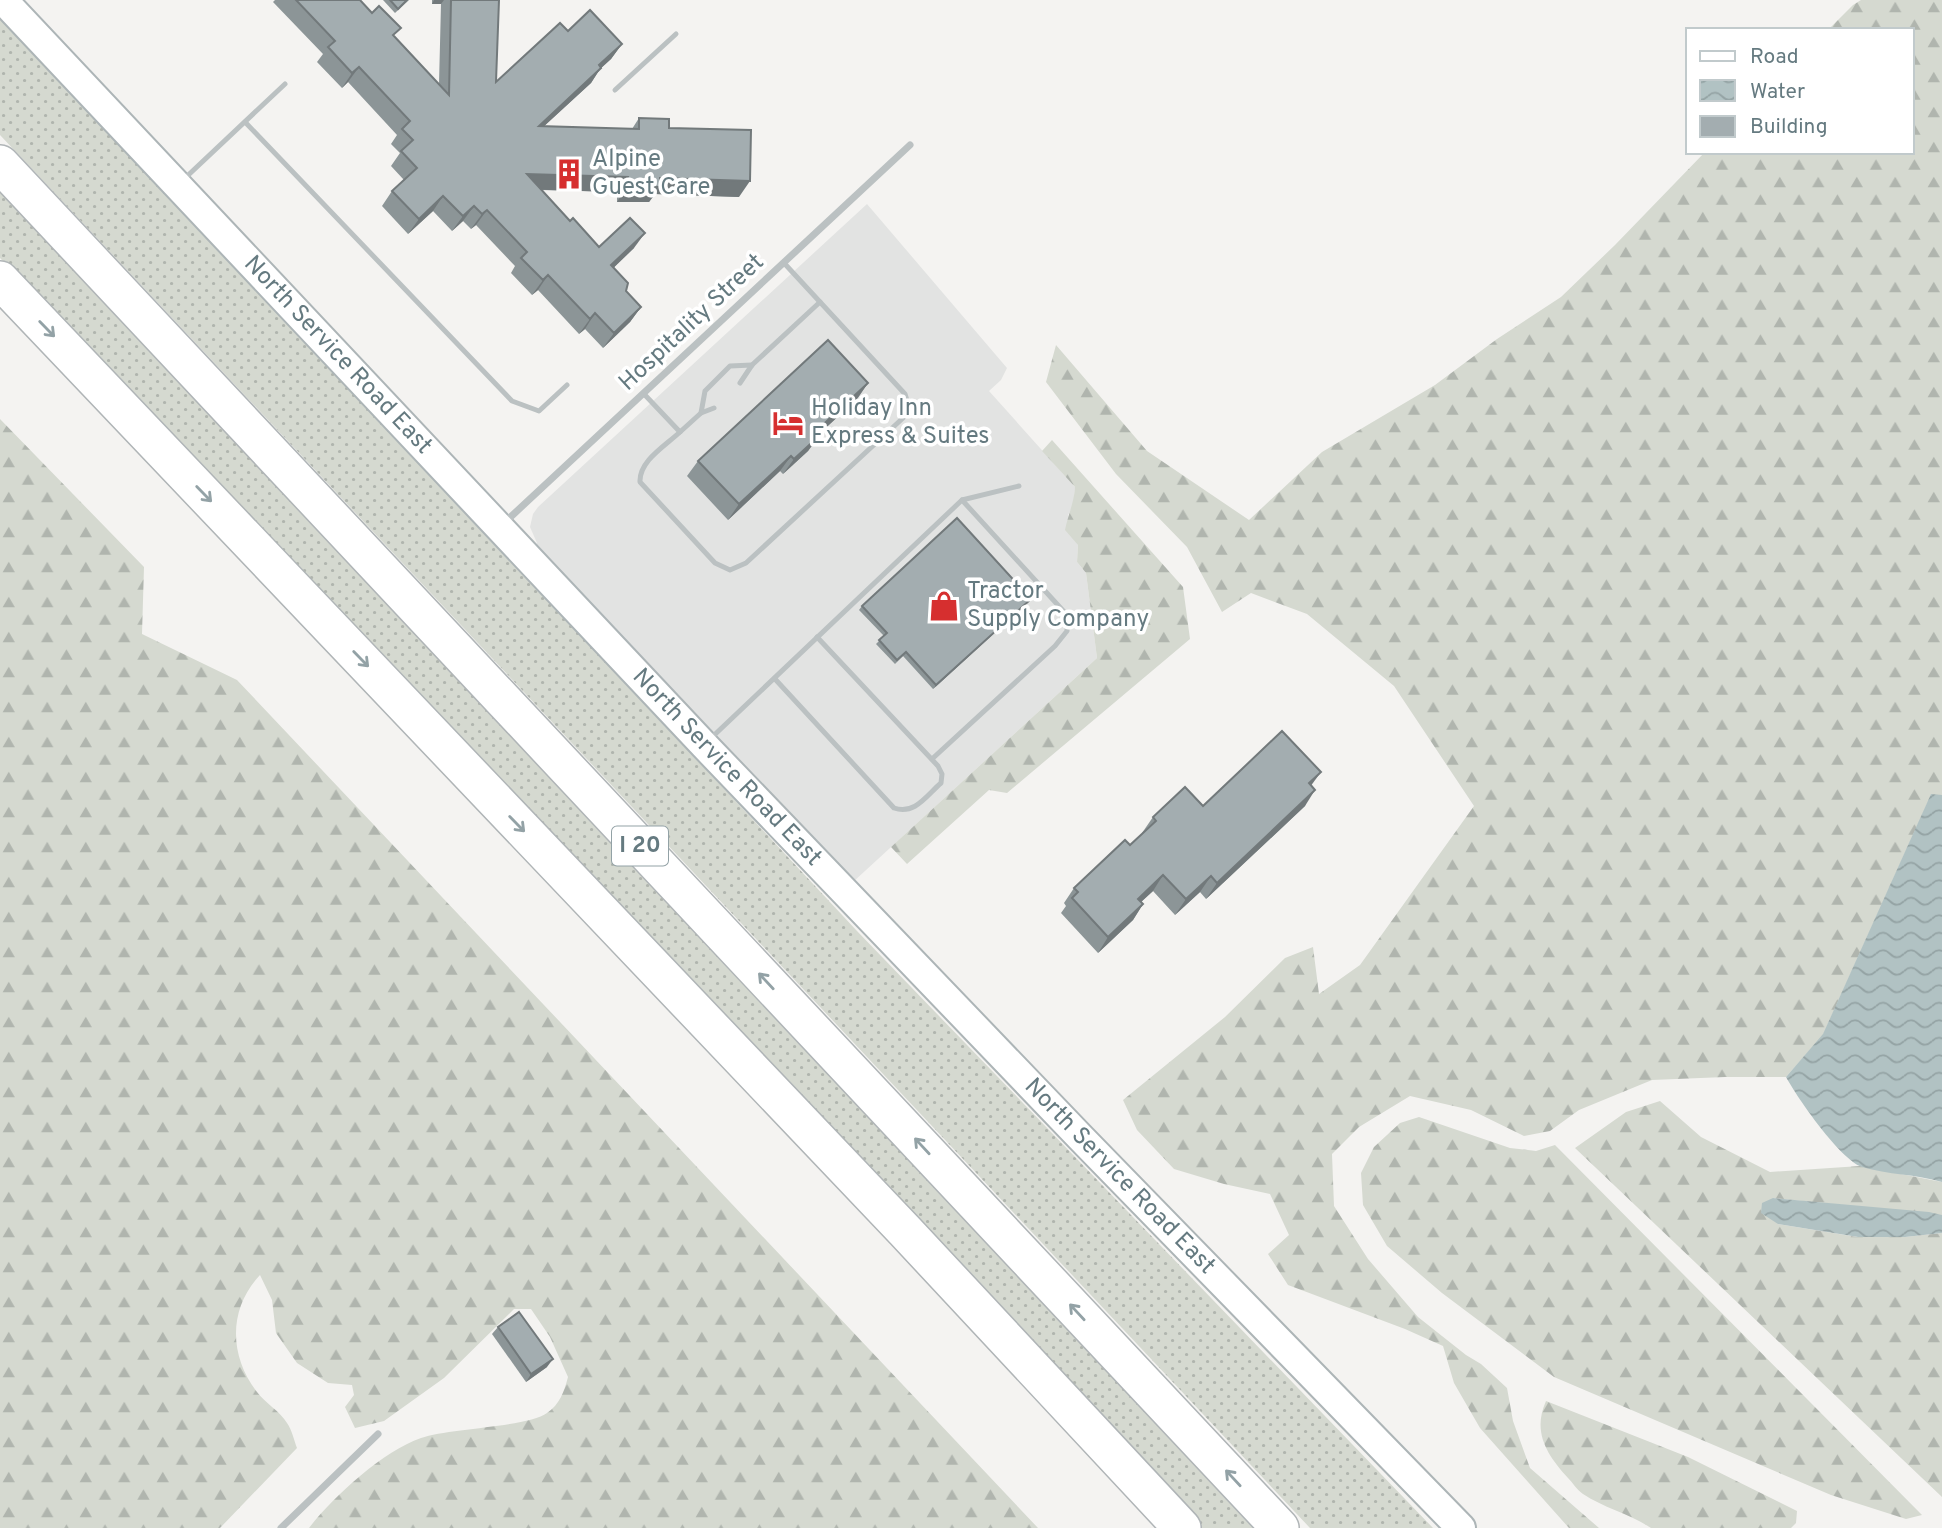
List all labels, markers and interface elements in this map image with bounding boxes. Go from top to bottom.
legend [1686,28,1914,154]
text: Road [1750,44,1799,71]
text: Water [1750,79,1805,106]
text: Building [1750,114,1828,141]
place label: Alpine Guest Care [592,145,710,203]
building icon: Alpine Guest Care [552,157,586,191]
street label: Hospitality Street [613,248,771,398]
street label: North Service Road East [237,250,438,461]
one-way arrow [39,320,55,338]
place label: Holiday Inn Express & Suites [811,394,990,452]
hotel icon: Holiday Inn Express & Suites [771,406,805,440]
one-way arrow [195,485,212,502]
place label: Tractor Supply Company [967,577,1149,635]
shop icon: Tractor Supply Company [927,589,961,623]
one-way arrow [352,650,369,667]
street label: North Service Road East [625,663,828,873]
one-way arrow [509,815,526,832]
road number: I 20 [612,826,668,866]
one-way arrow [758,972,775,989]
street label: North Service Road East [1017,1072,1221,1281]
one-way arrow [913,1138,930,1155]
one-way arrow [1069,1304,1086,1321]
one-way arrow [1225,1470,1242,1487]

